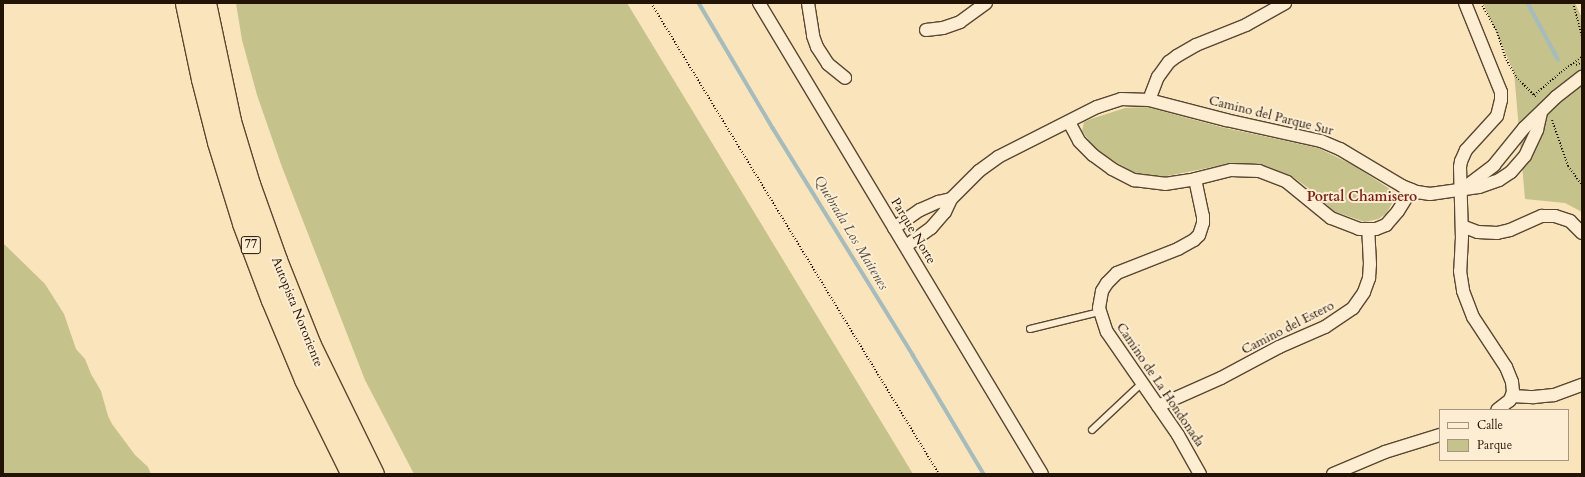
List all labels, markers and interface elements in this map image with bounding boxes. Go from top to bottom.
street label: Camino del Parque Sur [1207,93,1335,139]
water label: Quebrada Los Maitenes [810,173,892,293]
district label: Portal Chamisero [1307,189,1417,205]
street label: Parque Norte [887,195,939,267]
road number: 77 [240,235,262,255]
street label: Autopista Nororiente [268,255,326,369]
street label: Camino del Estero [1239,298,1337,358]
street label: Camino de La Hondonada [1113,320,1207,450]
legend [1439,409,1569,461]
text: Calle [1477,417,1503,433]
text: Parque [1477,437,1512,453]

